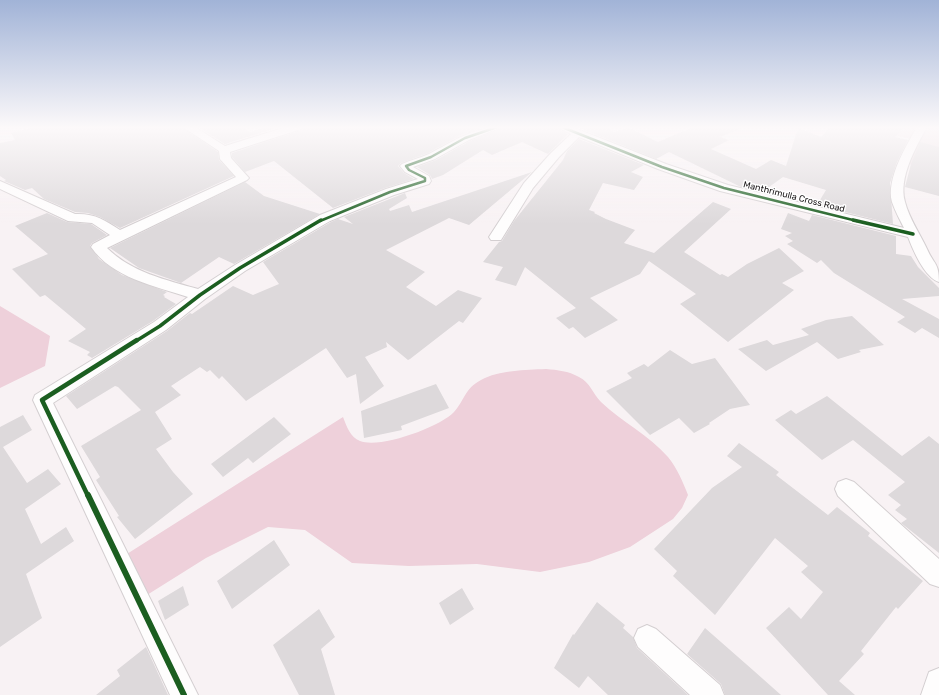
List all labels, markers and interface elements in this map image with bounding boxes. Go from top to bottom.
street label: Manthrimulla Cross Road [742,179,846,215]

